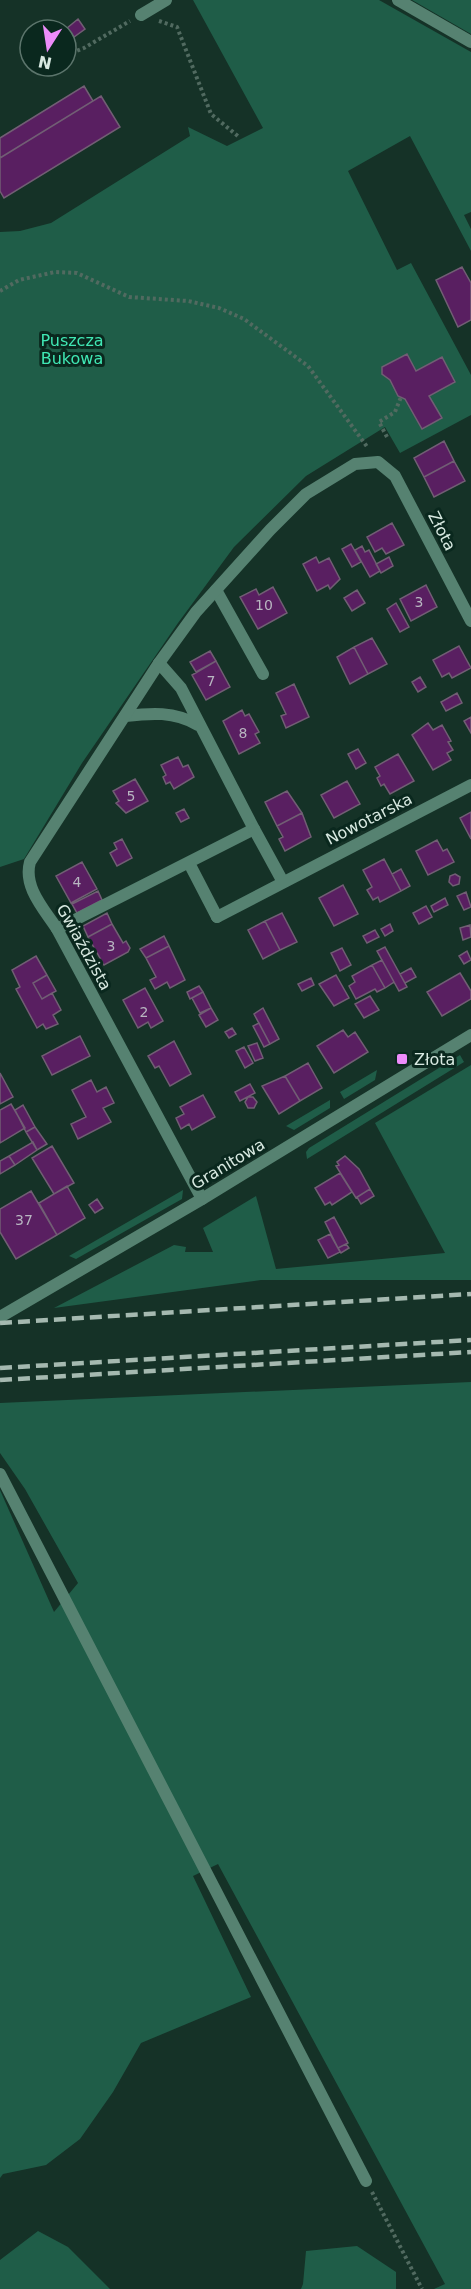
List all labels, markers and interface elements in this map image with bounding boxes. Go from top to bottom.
north arrow [18,18,78,78]
text: N [36,51,54,73]
park label: Puszcza Bukowa [40,331,104,368]
street label: Złota [424,508,460,554]
house number: 3 [415,594,423,610]
house number: 10 [255,597,273,613]
house number: 7 [207,673,215,689]
house number: 8 [239,725,247,741]
house number: 5 [127,788,135,804]
street label: Nowotarska [323,789,415,849]
house number: 4 [73,874,82,890]
street label: Gwiaździsta [53,901,115,993]
house number: 3 [107,938,115,954]
house number: 2 [140,1004,148,1020]
place label: Złota [414,1050,455,1069]
marker: Złota [395,1052,409,1066]
street label: Granitowa [188,1135,268,1193]
house number: 37 [15,1212,33,1228]

